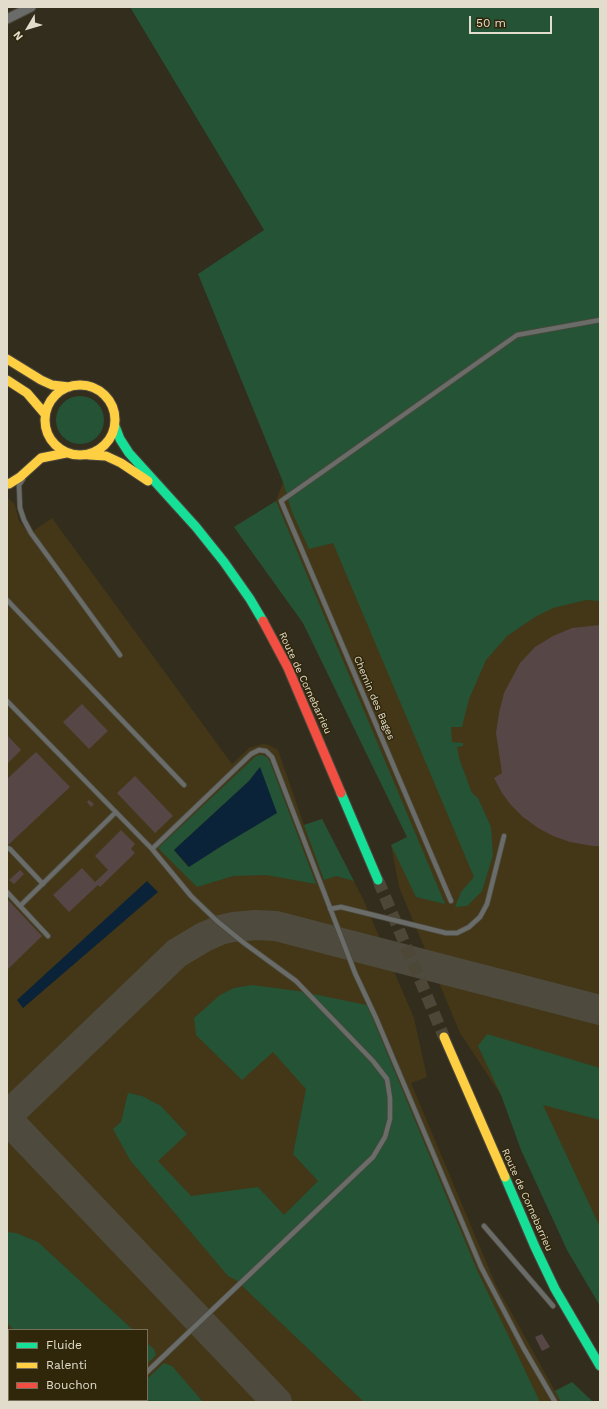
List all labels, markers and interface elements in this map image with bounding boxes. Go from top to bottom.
north arrow [8,8,48,48]
scale bar [471,8,554,34]
text: 50 m [476,16,506,30]
text: N [11,28,26,43]
street label: Route de Cornebarrieu [276,630,334,736]
street label: Chemin des Bages [351,654,397,742]
street label: Route de Cornebarrieu [499,1147,555,1253]
legend [8,1329,148,1401]
text: Fluide [46,1338,82,1352]
text: Ralenti [46,1358,87,1372]
text: Bouchon [46,1378,97,1392]

